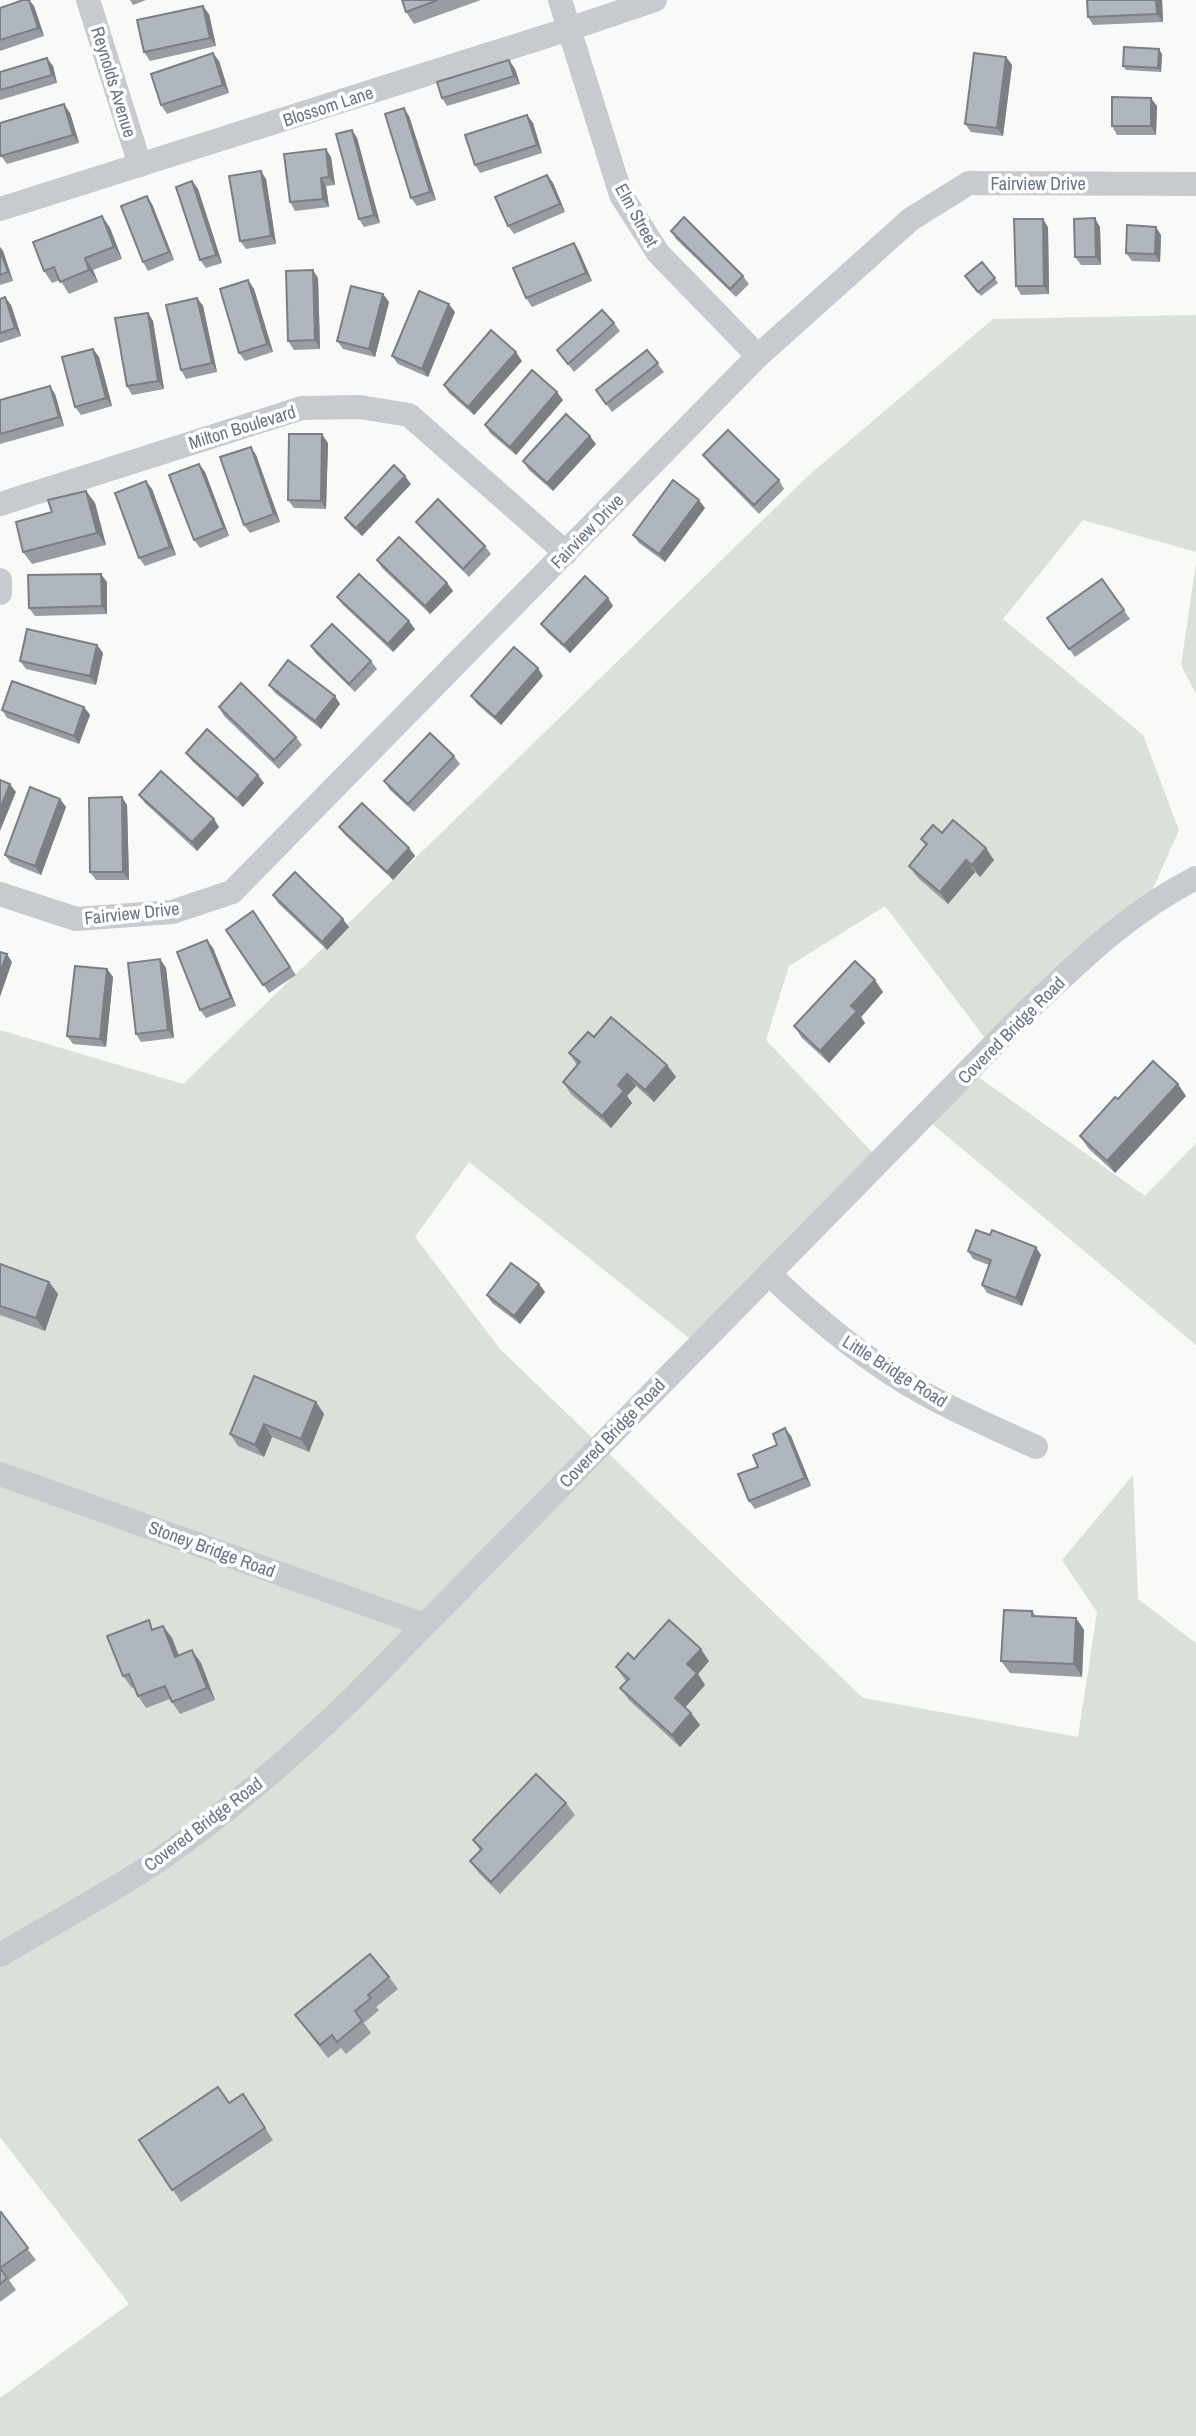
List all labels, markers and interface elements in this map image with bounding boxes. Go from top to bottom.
street label: Reynolds Avenue [85,24,143,140]
street label: Blossom Lane [280,80,376,132]
street label: Fairview Drive [990,171,1086,196]
street label: Elm Street [609,179,665,251]
street label: Milton Boulevard [185,399,299,455]
street label: Fairview Drive [545,488,629,574]
street label: Fairview Drive [83,896,181,930]
street label: Covered Bridge Road [952,971,1070,1089]
street label: Little Bridge Road [838,1329,952,1413]
street label: Covered Bridge Road [553,1373,671,1493]
street label: Stoney Bridge Road [145,1515,279,1583]
street label: Covered Bridge Road [138,1771,268,1877]

